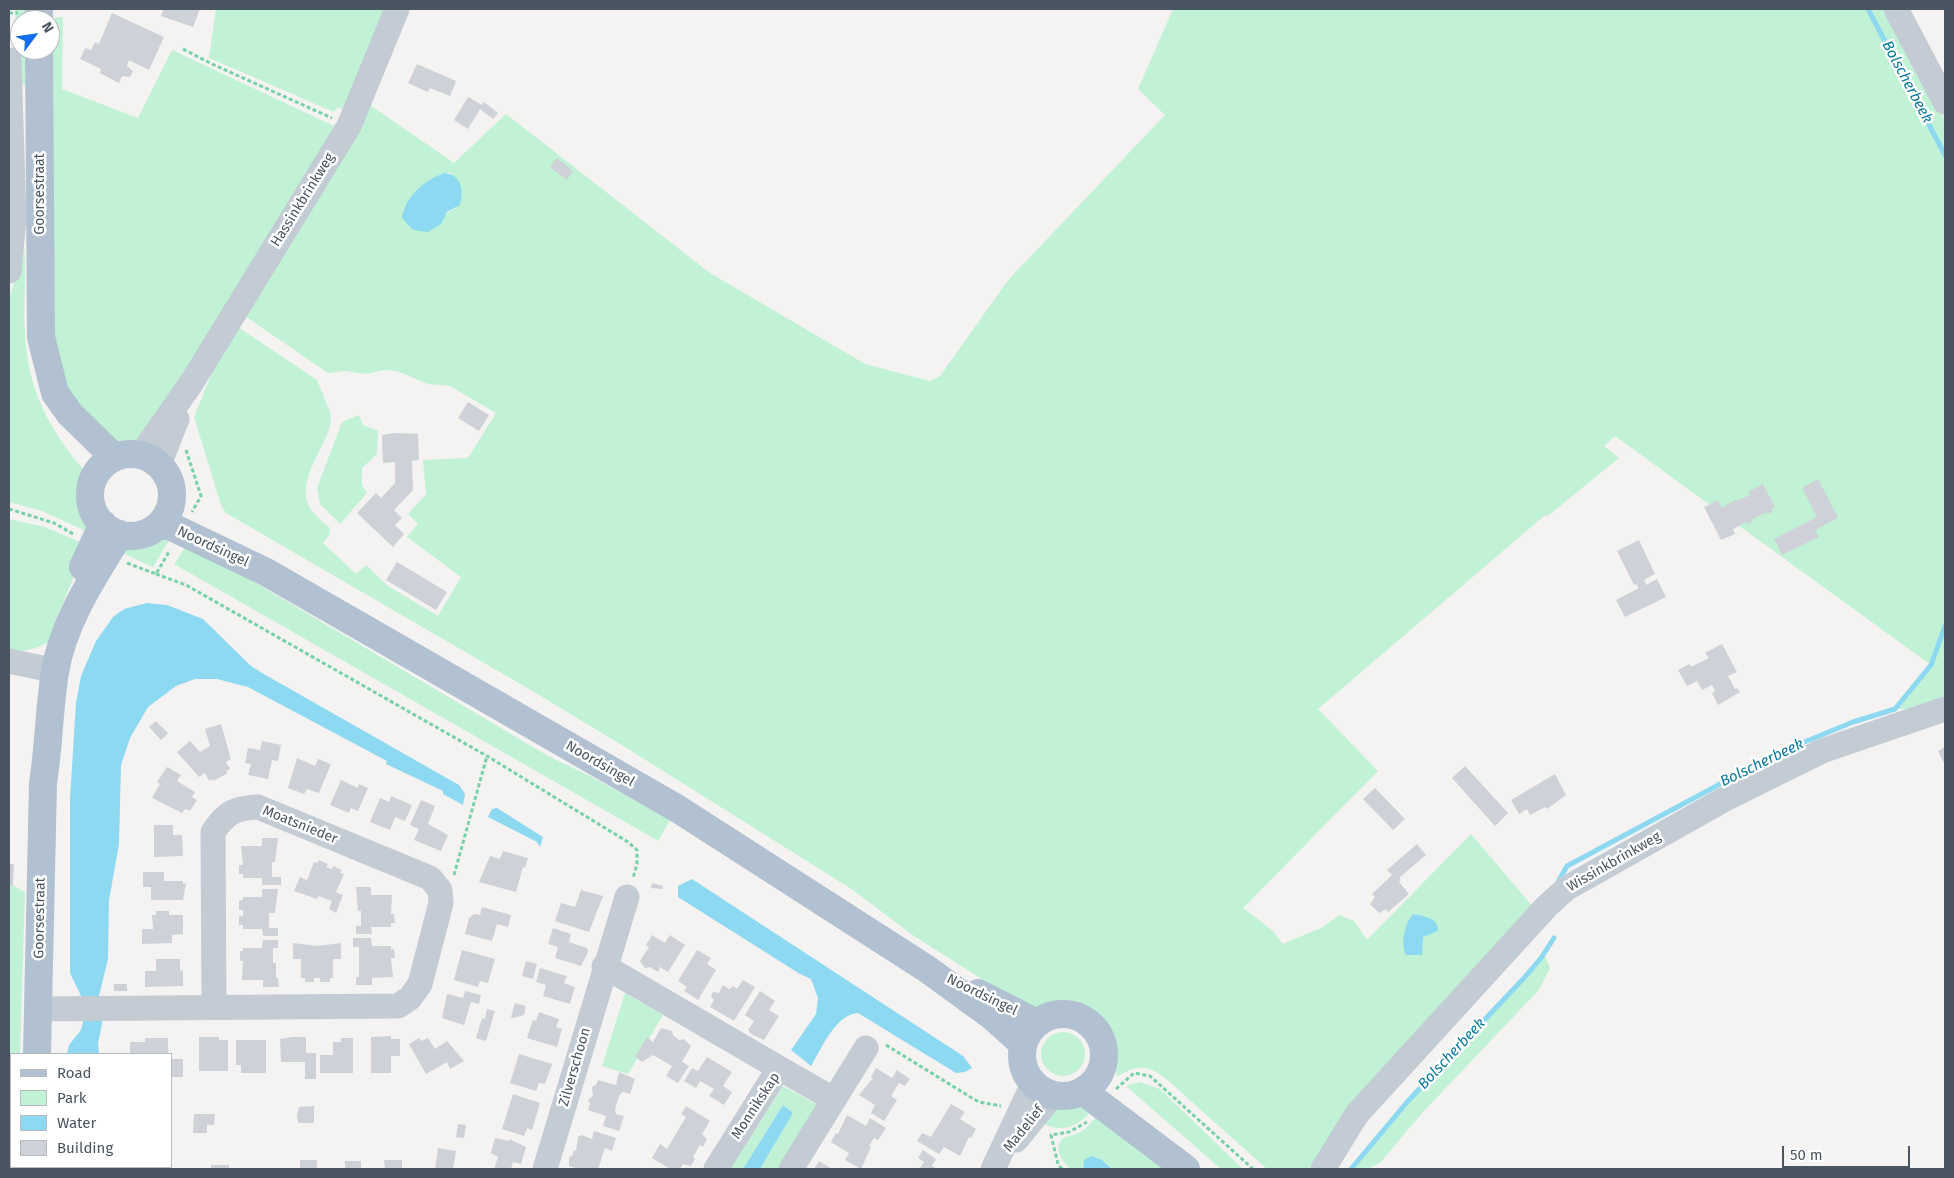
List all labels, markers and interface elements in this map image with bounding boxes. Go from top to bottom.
north arrow [10,10,60,60]
text: N [38,19,57,36]
water label: Bolscherbeek [1878,38,1936,126]
street label: Hassinkbrinkweg [267,150,339,250]
street label: Goorsestraat [32,153,48,235]
street label: Noordsingel [175,523,251,571]
water label: Bolscherbeek [1717,735,1807,791]
street label: Noordsingel [563,738,637,790]
street label: Moatsnieder [260,802,340,848]
street label: Wissinkbrinkweg [1564,828,1664,896]
street label: Goorsestraat [31,877,49,959]
street label: Noordsingel [944,971,1020,1019]
water label: Bolscherbeek [1415,1015,1489,1093]
street label: Zilverschoon [556,1026,594,1108]
legend [10,1053,172,1168]
text: Road [57,1064,92,1082]
street label: Monnikskap [728,1070,784,1142]
text: Park [57,1089,87,1107]
street label: Madelief [1000,1102,1048,1156]
text: Water [57,1114,96,1132]
scale bar [1784,1136,1912,1168]
text: Building [57,1139,113,1157]
text: 50 m [1790,1146,1823,1164]

